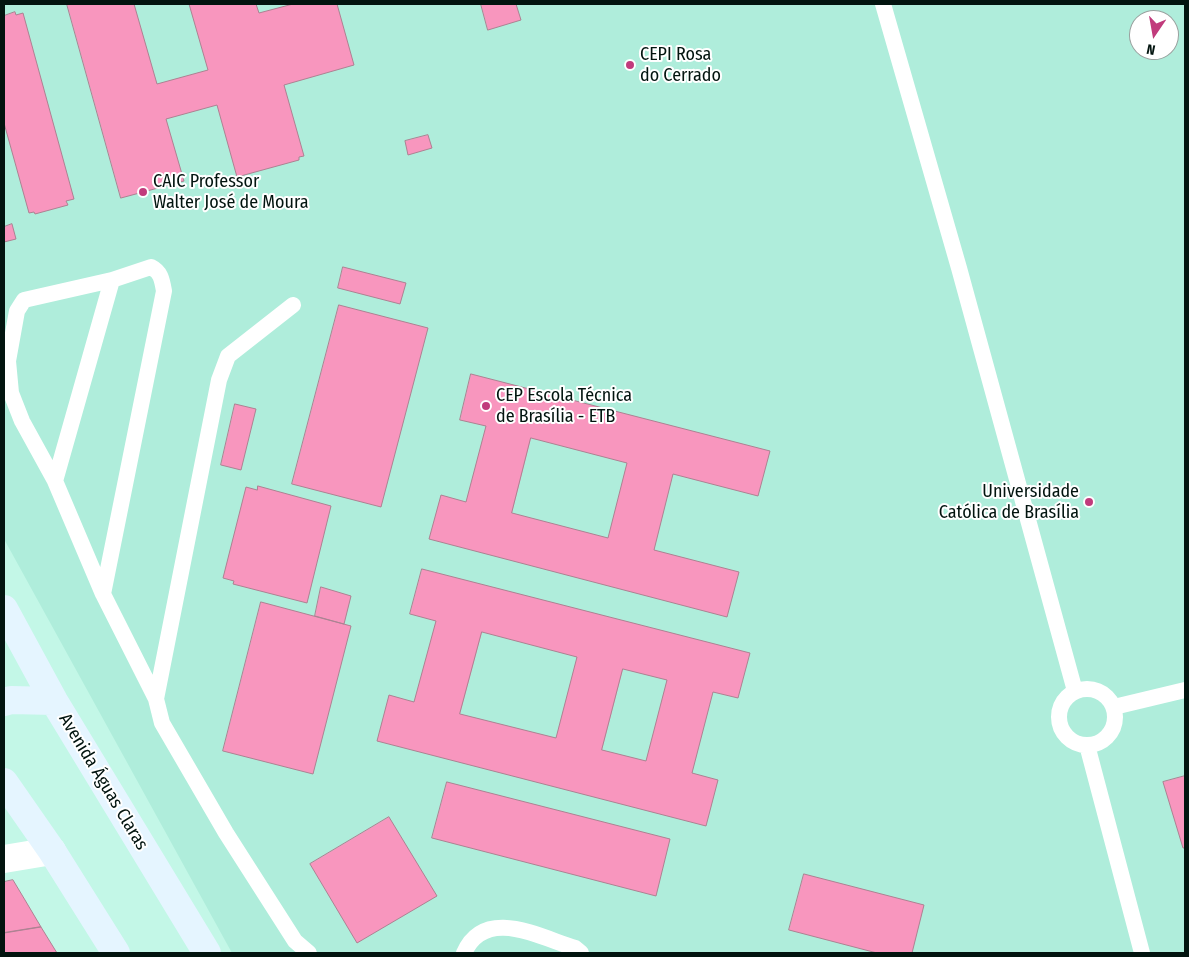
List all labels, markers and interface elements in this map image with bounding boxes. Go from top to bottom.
north arrow [1129,10,1179,60]
text: N [1145,40,1157,58]
place label: CEPI Rosa do Cerrado [640,44,721,86]
marker: CEPI Rosa do Cerrado [624,59,636,71]
place label: CAIC Professor Walter José de Moura [153,171,309,213]
marker: CAIC Professor Walter José de Moura [137,186,149,198]
place label: CEP Escola Técnica de Brasília - ETB [496,385,632,428]
marker: CEP Escola Técnica de Brasília - ETB [480,400,492,412]
place label: Universidade Católica de Brasília [939,481,1079,524]
marker: Universidade Católica de Brasília [1083,496,1095,508]
street label: Avenida Águas Claras [54,710,152,854]

